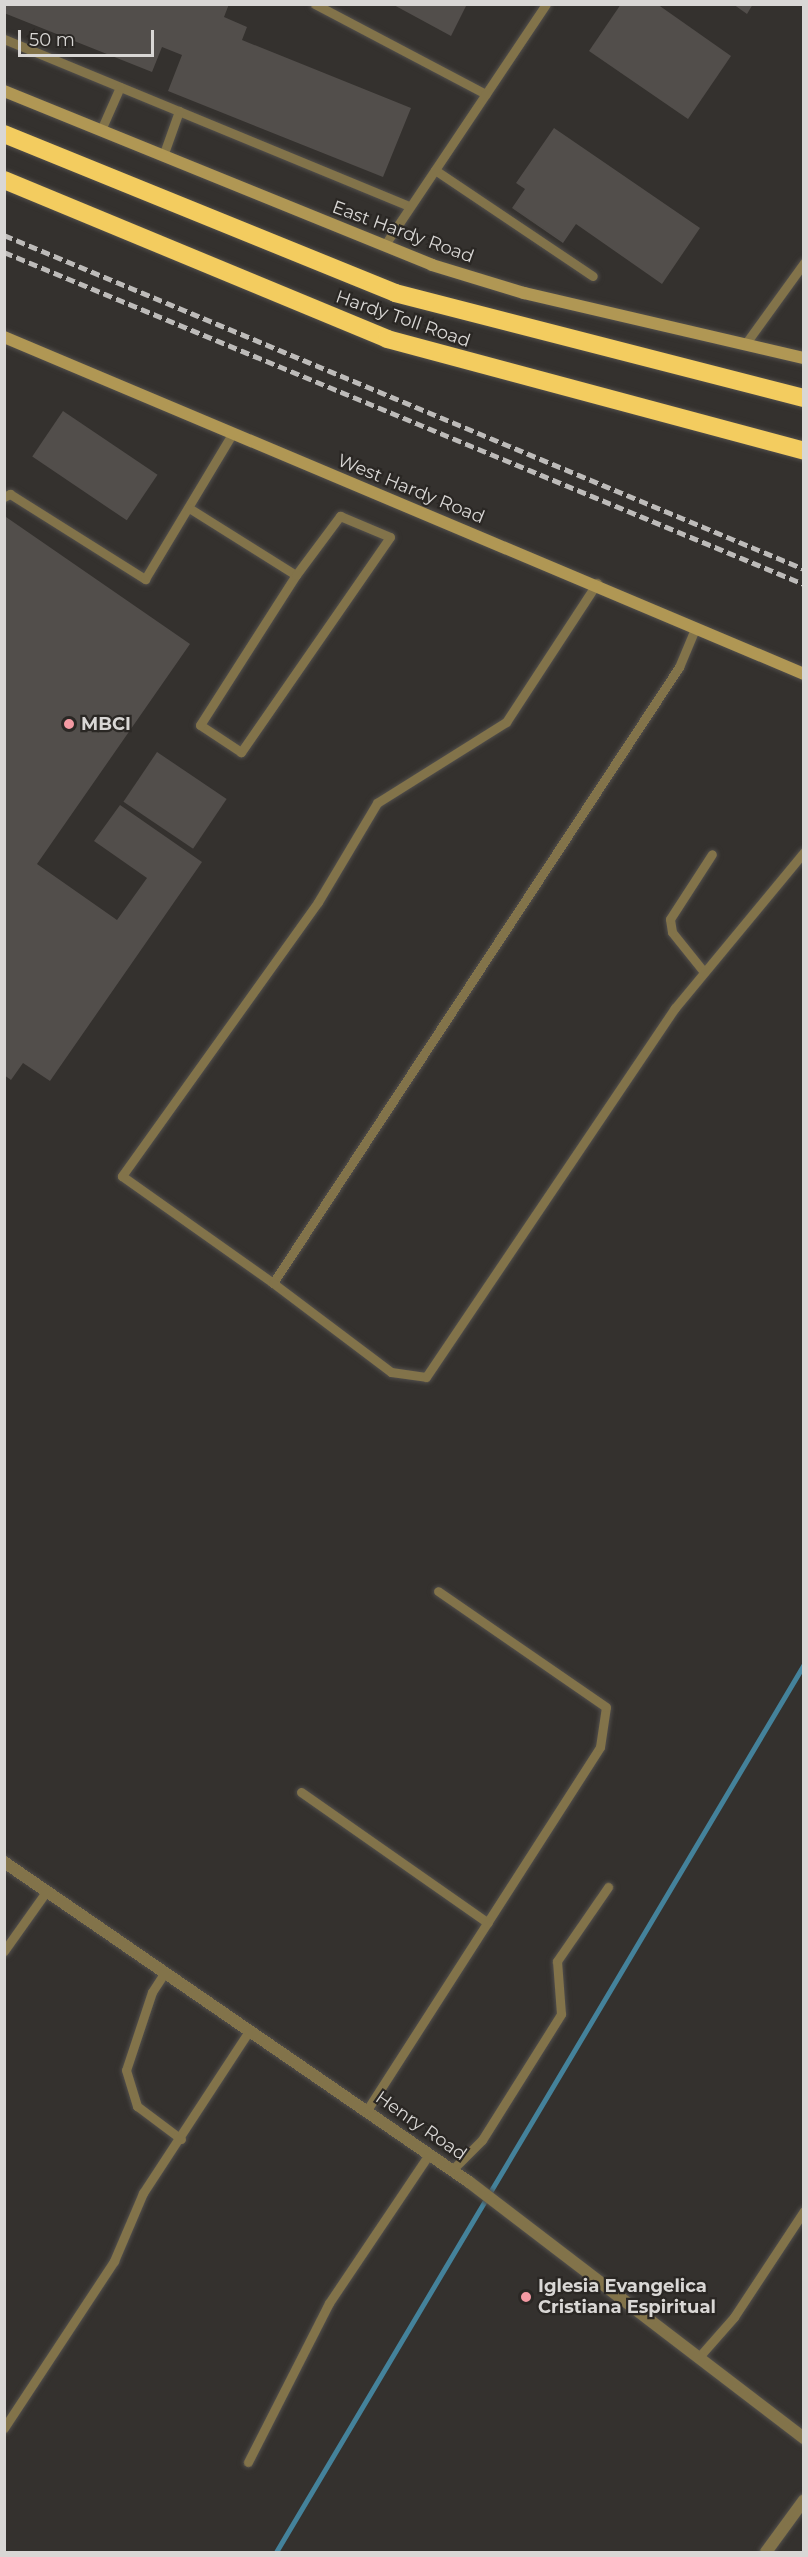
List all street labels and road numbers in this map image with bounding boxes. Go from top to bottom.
street label: East Hardy Road [329,196,477,268]
street label: Hardy Toll Road [333,286,473,352]
street label: West Hardy Road [334,450,488,528]
street label: Henry Road [371,2087,471,2165]

